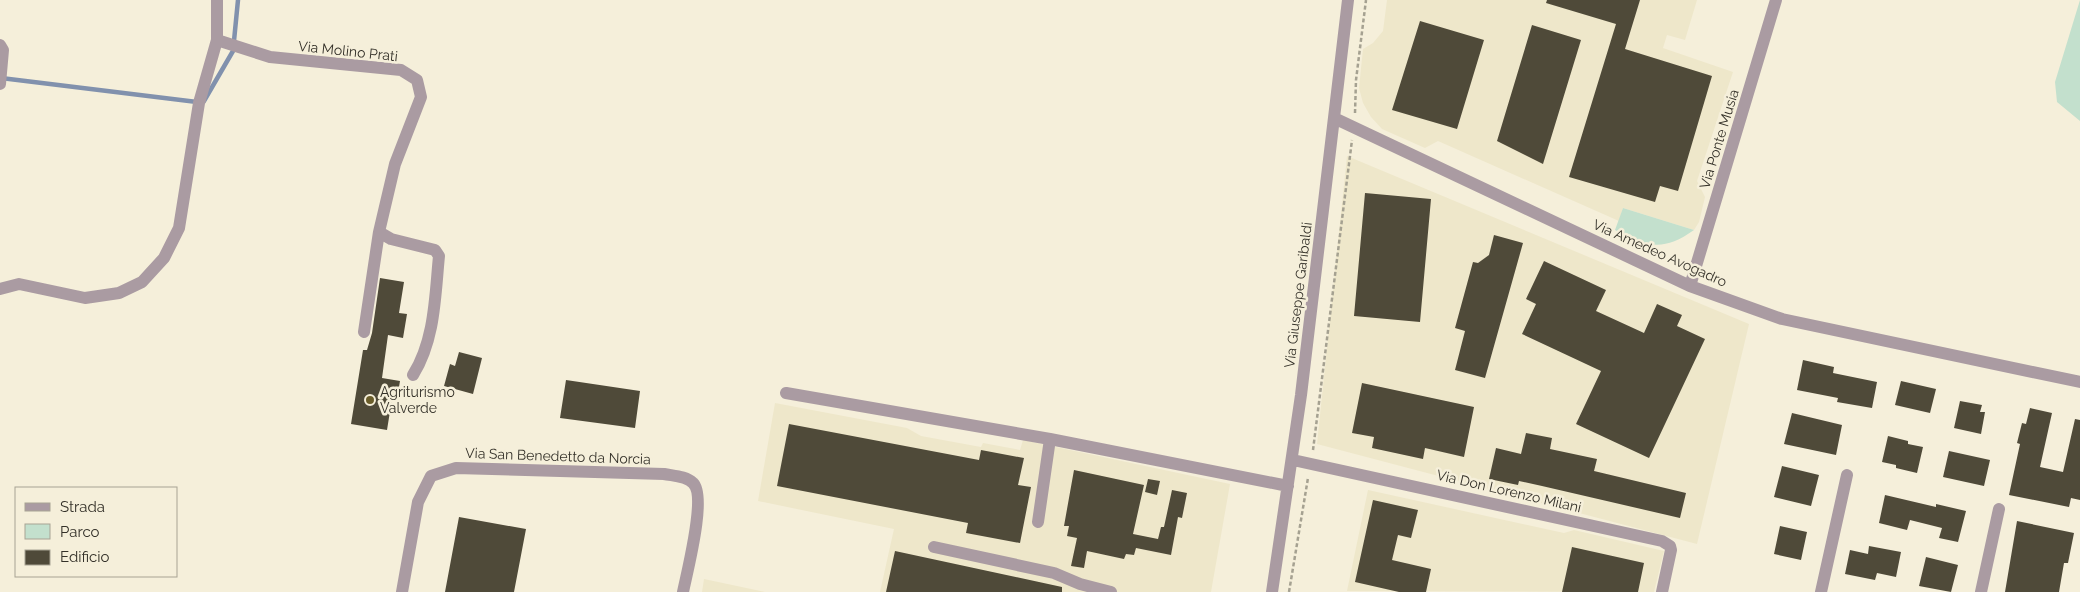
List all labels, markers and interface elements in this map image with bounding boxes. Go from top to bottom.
street label: Via Molino Prati [297,38,399,64]
street label: Via Ponte Musia [1696,87,1742,191]
street label: Via Amedeo Avogadro [1591,216,1729,290]
street label: Via Giuseppe Garibaldi [1281,221,1315,369]
place label: Agriturismo Valverde [380,384,455,416]
marker: Agriturismo Valverde [364,394,376,406]
street label: Via San Benedetto da Norcia [465,445,651,467]
street label: Via Don Lorenzo Milani [1435,467,1583,515]
legend [15,487,178,577]
text: Strada [60,498,105,516]
text: Parco [60,523,100,541]
text: Edificio [60,548,110,566]

